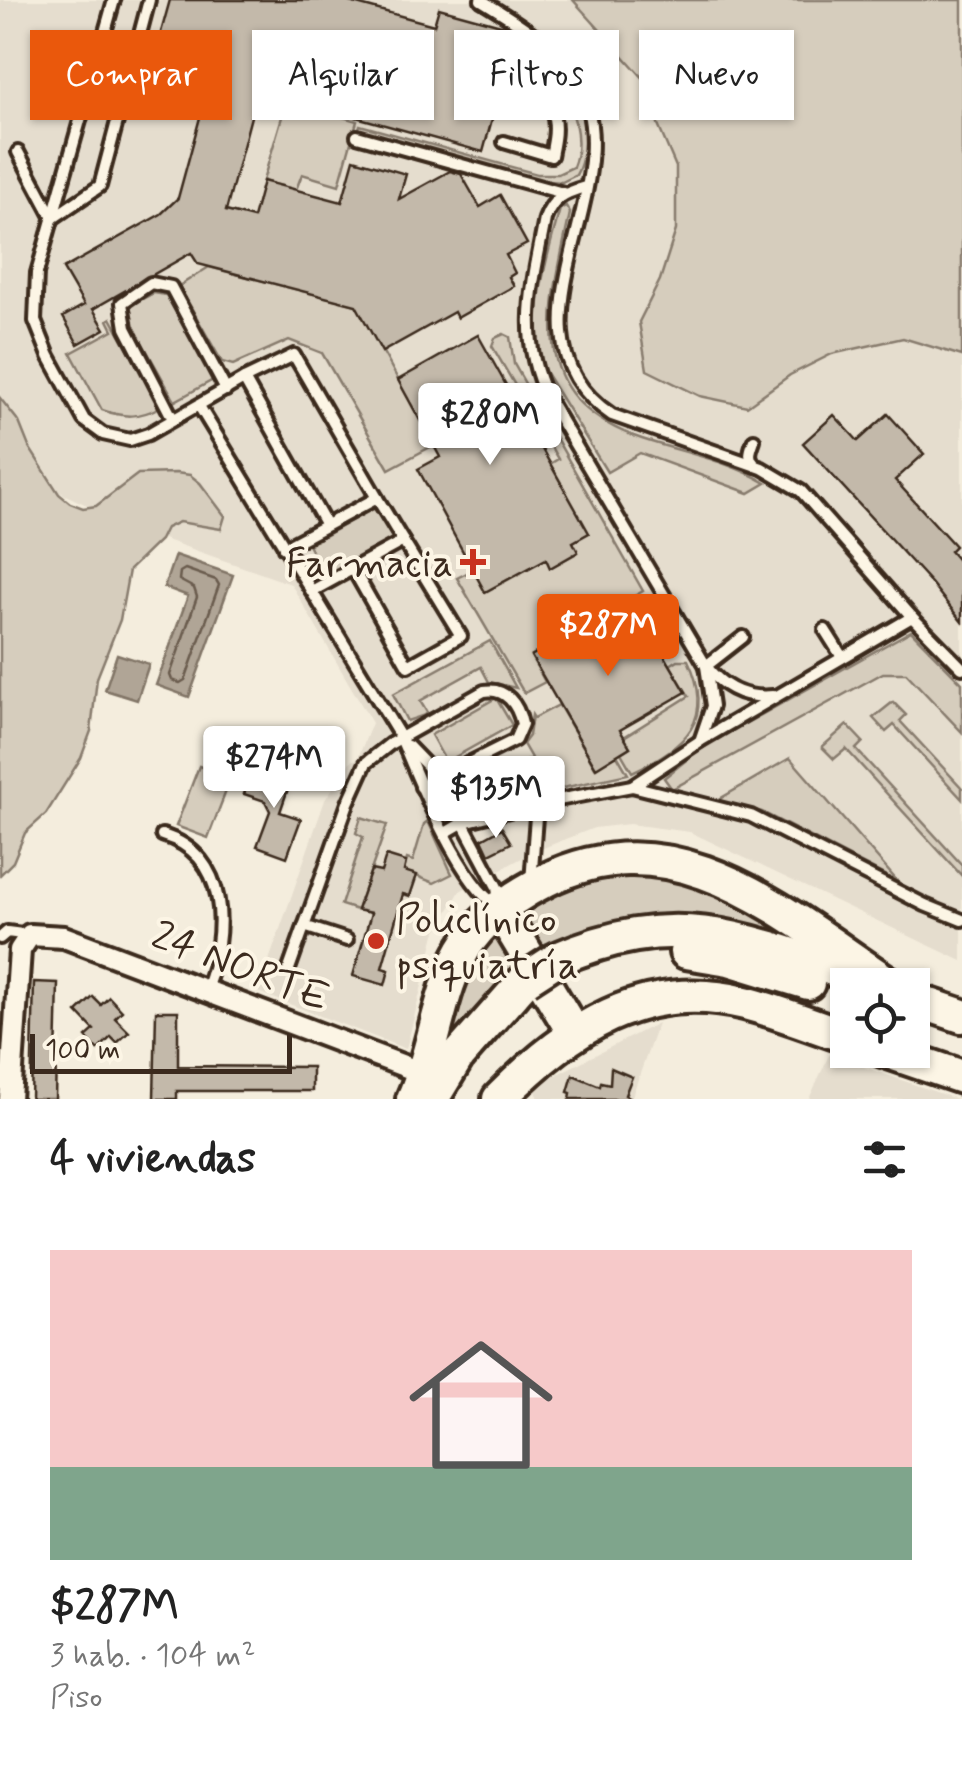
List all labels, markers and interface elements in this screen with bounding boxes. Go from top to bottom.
chip: Comprar [30,30,232,120]
chip: Alquilar [252,30,434,120]
chip: Filtros [454,30,619,120]
chip: Nuevo [639,30,794,120]
pin: $280M [420,383,560,468]
text: $280M [440,394,540,436]
place label: Farmacia [286,539,453,591]
marker: Farmacia [462,551,484,573]
pin: $287M [538,594,678,679]
text: $287M [559,605,657,647]
pin: $274M [204,726,344,811]
text: $274M [225,737,323,779]
pin: $135M [426,756,566,841]
text: $135M [450,767,542,809]
place label: Policlínico psiquiatría [396,895,578,993]
street label: 24 NORTE [144,910,336,1025]
marker: Policlínico psiquiatría [365,930,387,952]
map controls [830,968,930,1068]
button: locate [830,968,930,1068]
scale bar [30,1029,292,1074]
text: 100 m [45,1033,120,1070]
text: 4 viviendas [50,1132,256,1187]
icon: filters [857,1132,912,1187]
icon: home [391,1315,571,1495]
text: $287M [50,1580,179,1635]
text: 3 hab. · 104 m² [50,1635,255,1677]
text: Piso [50,1677,103,1719]

